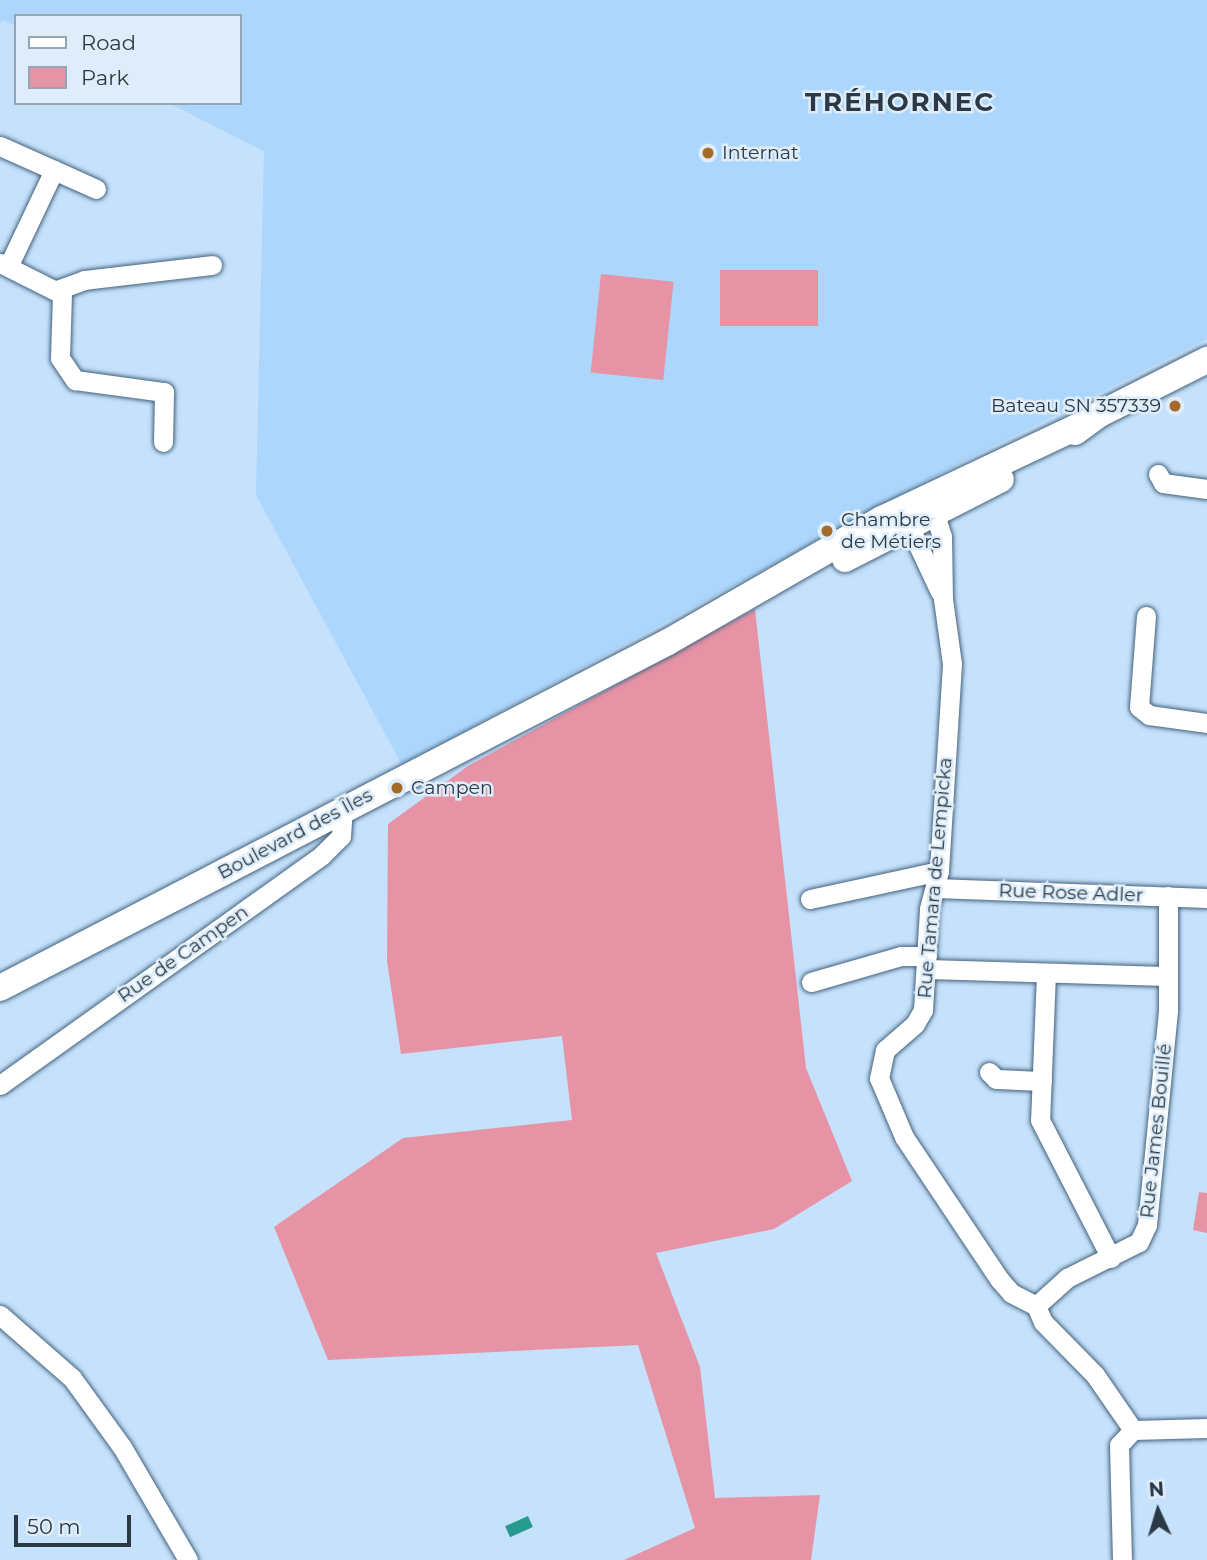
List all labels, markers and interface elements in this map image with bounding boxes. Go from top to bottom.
legend [14,14,242,105]
text: Road [81,30,136,55]
text: Park [81,65,129,90]
district label: TRÉHORNEC [806,87,994,119]
place label: Internat [722,142,799,164]
marker: Internat [700,145,716,161]
place label: Bateau SN 357339 [991,395,1161,417]
marker: Bateau SN 357339 [1167,398,1183,414]
place label: Chambre de Métiers [841,509,941,553]
marker: Chambre de Métiers [819,523,835,539]
street label: Rue Tamara de Lempicka [913,757,957,999]
place label: Campen [411,777,493,799]
marker: Campen [389,780,405,796]
street label: Boulevard des Îles [214,784,376,884]
street label: Rue Rose Adler [998,879,1144,907]
street label: Rue de Campen [113,900,253,1008]
street label: Rue James Bouillé [1135,1043,1177,1219]
north arrow [1123,1476,1193,1546]
text: N [1148,1478,1165,1502]
scale bar [18,1500,135,1544]
text: 50 m [27,1514,81,1539]

